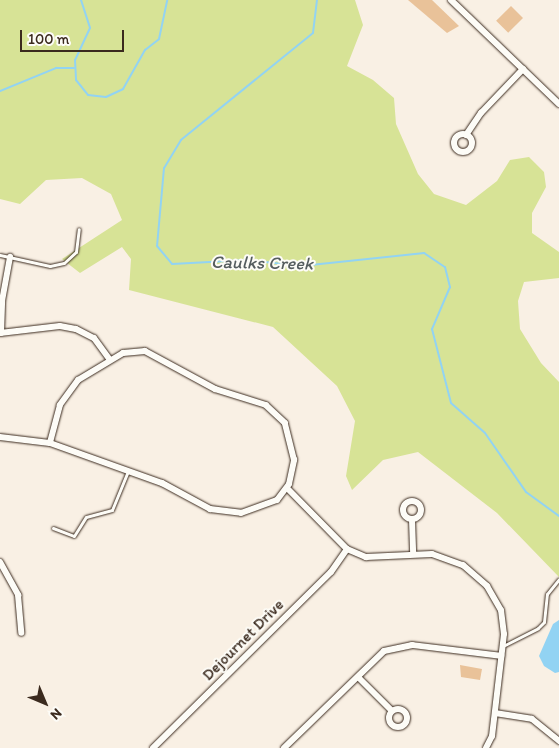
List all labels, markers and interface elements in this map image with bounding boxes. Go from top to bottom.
scale bar [22,20,126,52]
text: 100 m [28,30,69,48]
water label: Caulks Creek [211,251,313,275]
street label: Dejournet Drive [198,595,288,685]
north arrow [20,678,70,728]
text: N [47,705,65,723]

